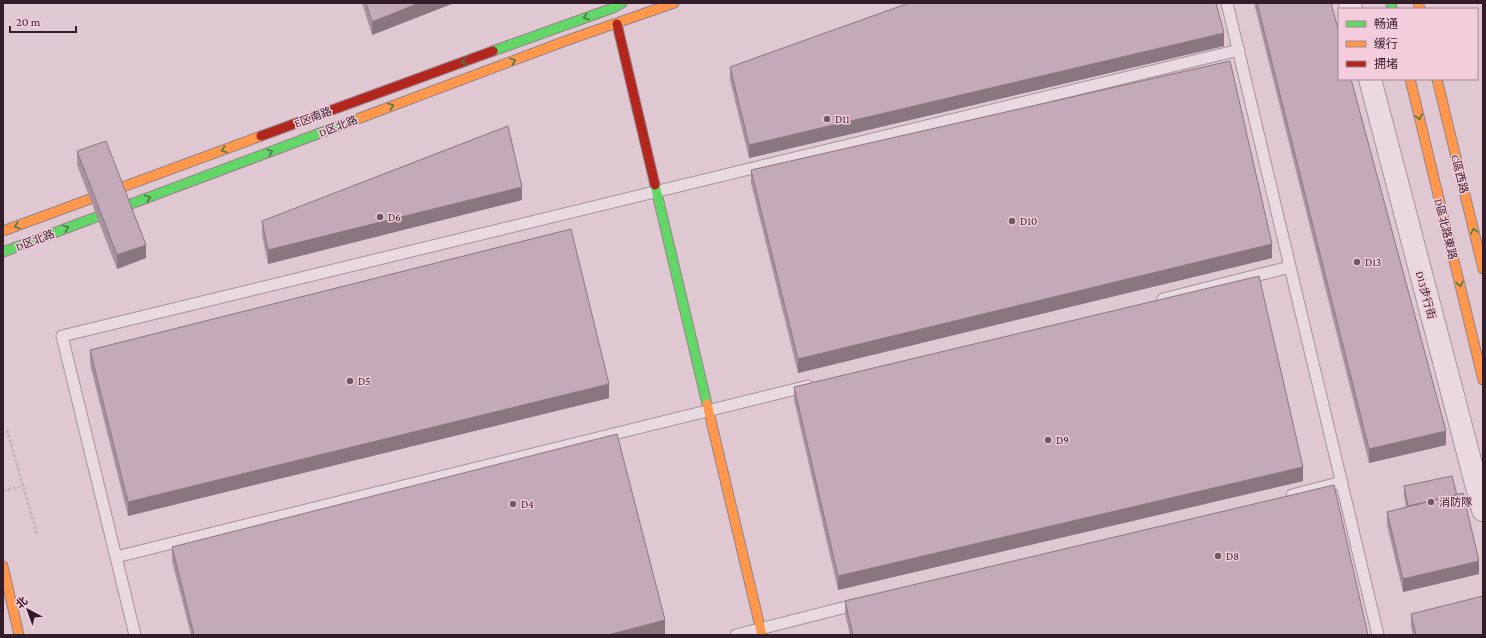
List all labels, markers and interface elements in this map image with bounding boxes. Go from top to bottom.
scale bar [10,8,76,34]
legend [1338,8,1478,80]
one-way arrow [583,12,590,21]
text: 20 m [16,15,41,29]
text: 畅通 [1374,17,1398,31]
text: 缓行 [1374,37,1398,51]
one-way arrow [461,57,468,65]
one-way arrow [510,57,517,65]
text: 拥堵 [1374,57,1398,71]
one-way arrow [388,103,395,111]
street label: E区南路 [293,105,333,129]
street label: D区北路 [317,113,359,139]
place label: D11 [835,113,850,125]
marker: D11 [822,114,832,124]
one-way arrow [1414,114,1422,120]
one-way arrow [221,146,228,154]
one-way arrow [266,148,273,157]
street label: C區西路 [1449,153,1471,195]
one-way arrow [144,194,151,202]
street label: D區北路東路 [1433,197,1459,261]
place label: D6 [388,211,401,223]
marker: D6 [375,212,385,222]
place label: D10 [1020,215,1037,227]
marker: D10 [1007,216,1017,226]
one-way arrow [14,221,21,229]
one-way arrow [62,225,69,233]
street label: D区北路 [14,227,56,253]
one-way arrow [1470,228,1478,235]
place label: D13 [1365,256,1381,268]
marker: D13 [1352,257,1362,267]
street label: D13步行街 [1414,270,1438,320]
one-way arrow [1455,281,1463,287]
place label: D5 [358,375,371,387]
marker: D5 [345,376,355,386]
place label: D9 [1056,434,1069,446]
marker: D9 [1043,435,1053,445]
place label: 消防隊 [1439,496,1472,508]
marker: 消防隊 [1426,497,1436,507]
place label: D4 [521,498,534,510]
marker: D4 [508,499,518,509]
place label: D8 [1226,550,1239,562]
marker: D8 [1213,551,1223,561]
north arrow [8,590,48,630]
text: 北 [13,594,30,611]

